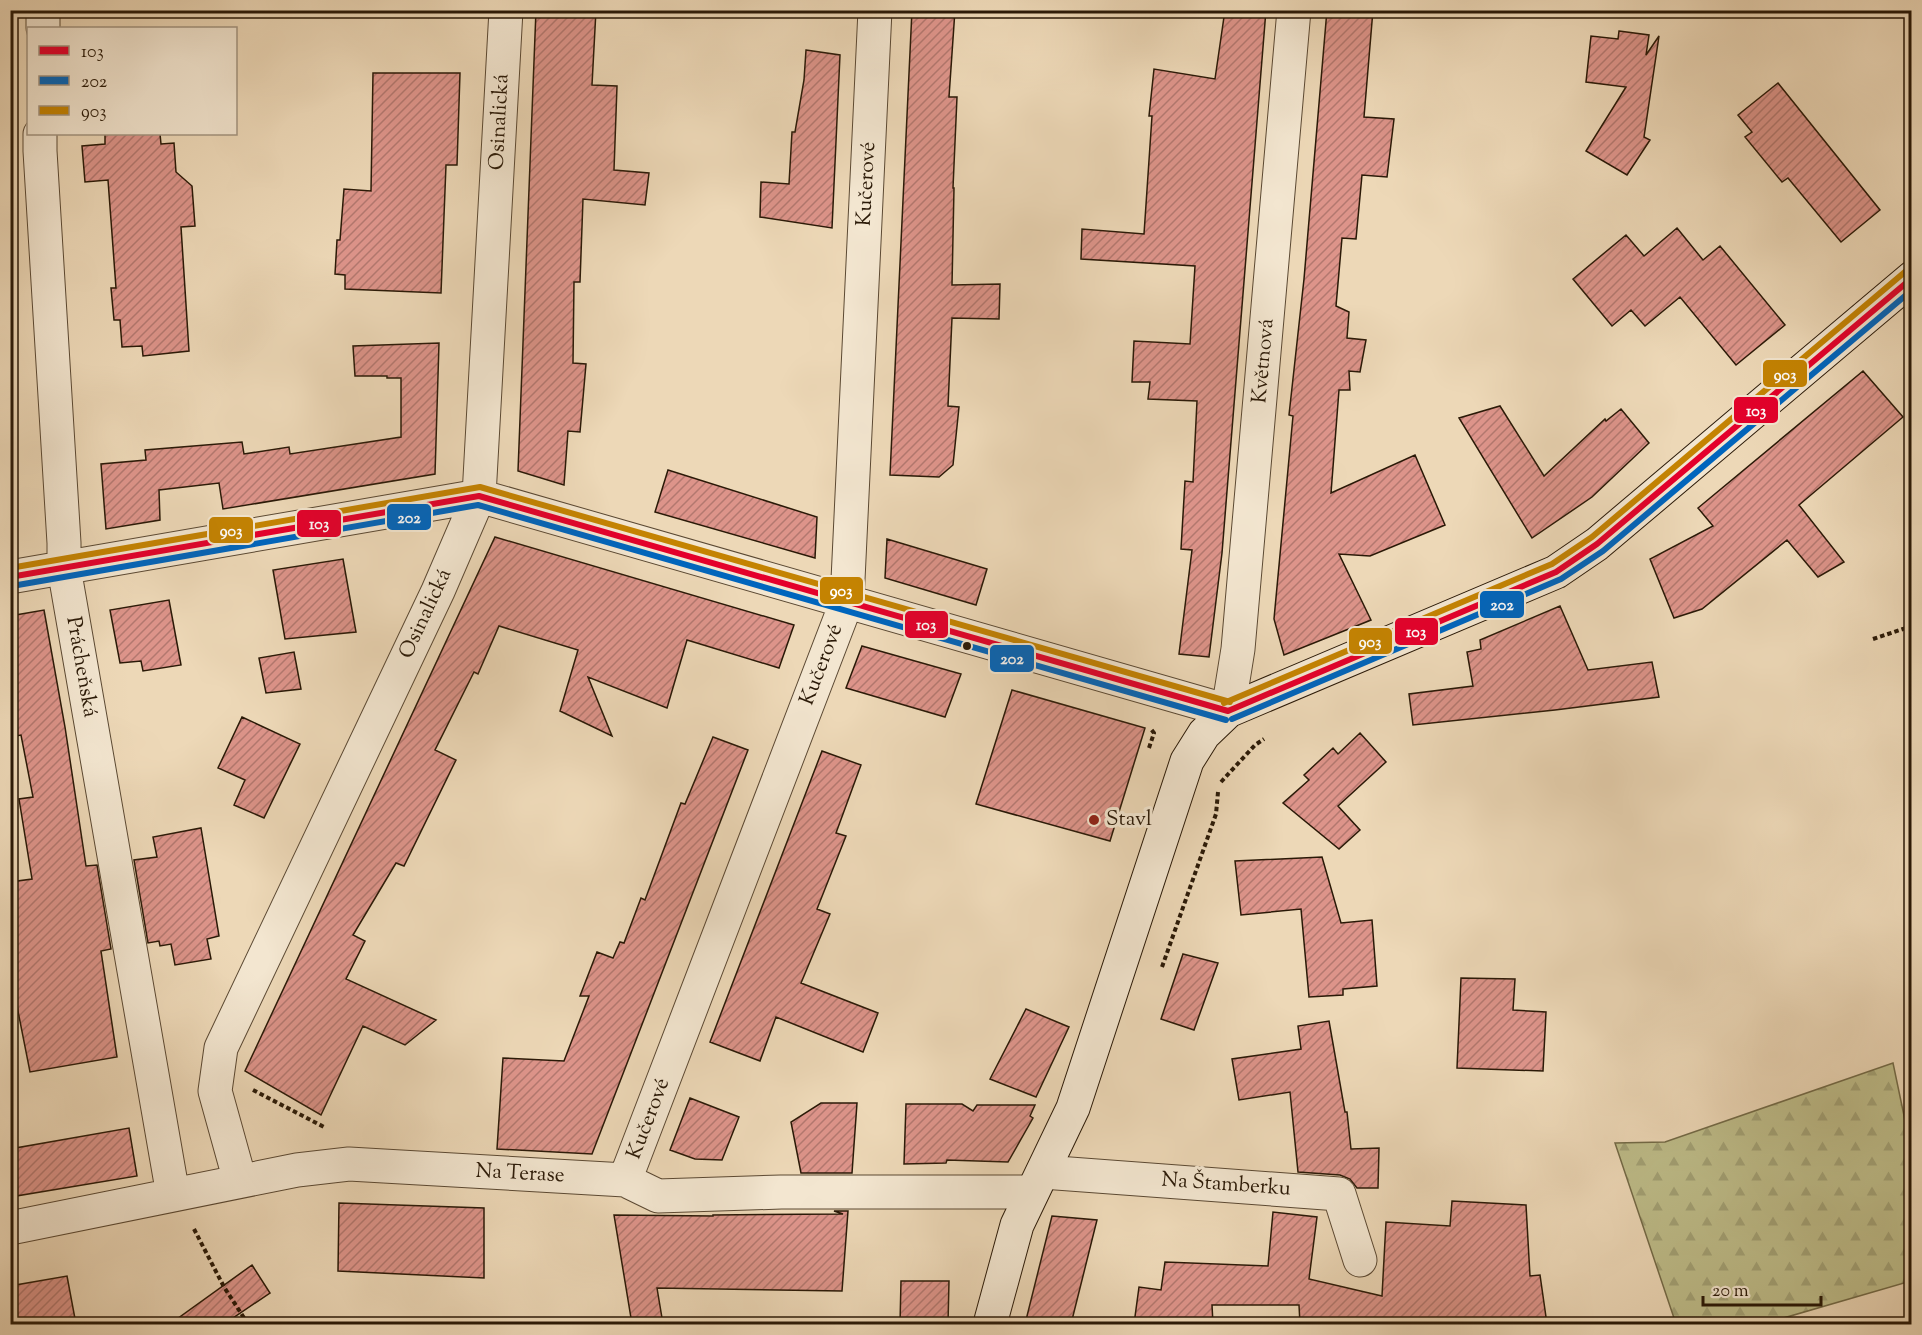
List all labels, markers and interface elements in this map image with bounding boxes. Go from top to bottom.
legend [27,27,237,135]
text: 103 [81,40,104,66]
text: 202 [81,70,108,96]
street label: Osinalická [482,73,518,171]
text: 903 [81,100,107,126]
street label: Kučerové [850,141,884,227]
street label: Květnová [1245,317,1283,405]
line badge: 903 [1762,359,1808,388]
text: 903 [1774,365,1797,388]
line badge: 103 [1733,396,1779,424]
text: 103 [1746,401,1767,424]
line badge: 202 [386,503,432,531]
text: 202 [397,508,421,531]
line badge: 103 [296,509,342,538]
text: 103 [309,514,330,537]
line badge: 903 [208,516,254,544]
text: 903 [220,521,243,544]
street label: Osinalická [392,564,460,664]
line badge: 903 [819,576,864,605]
text: 903 [830,581,853,604]
line badge: 202 [1479,590,1525,619]
text: 202 [1490,595,1514,618]
line badge: 103 [904,610,949,639]
street label: Prácheňská [57,614,105,720]
text: 103 [916,615,937,638]
line badge: 103 [1394,617,1439,646]
street label: Kučerové [793,620,851,710]
text: 103 [1406,622,1427,645]
line badge: 903 [1348,627,1393,655]
text: 903 [1359,632,1382,655]
unlabelled marker [961,640,973,652]
line badge: 202 [989,644,1035,673]
text: 202 [1000,649,1024,672]
place label: Stavl [1106,805,1152,835]
marker: Stavl [1087,813,1101,827]
street label: Kučerové [620,1074,678,1164]
street label: Na Terase [475,1157,565,1191]
street label: Na Štamberku [1160,1166,1292,1204]
scale bar [1703,1269,1822,1307]
text: 20 m [1712,1279,1749,1305]

